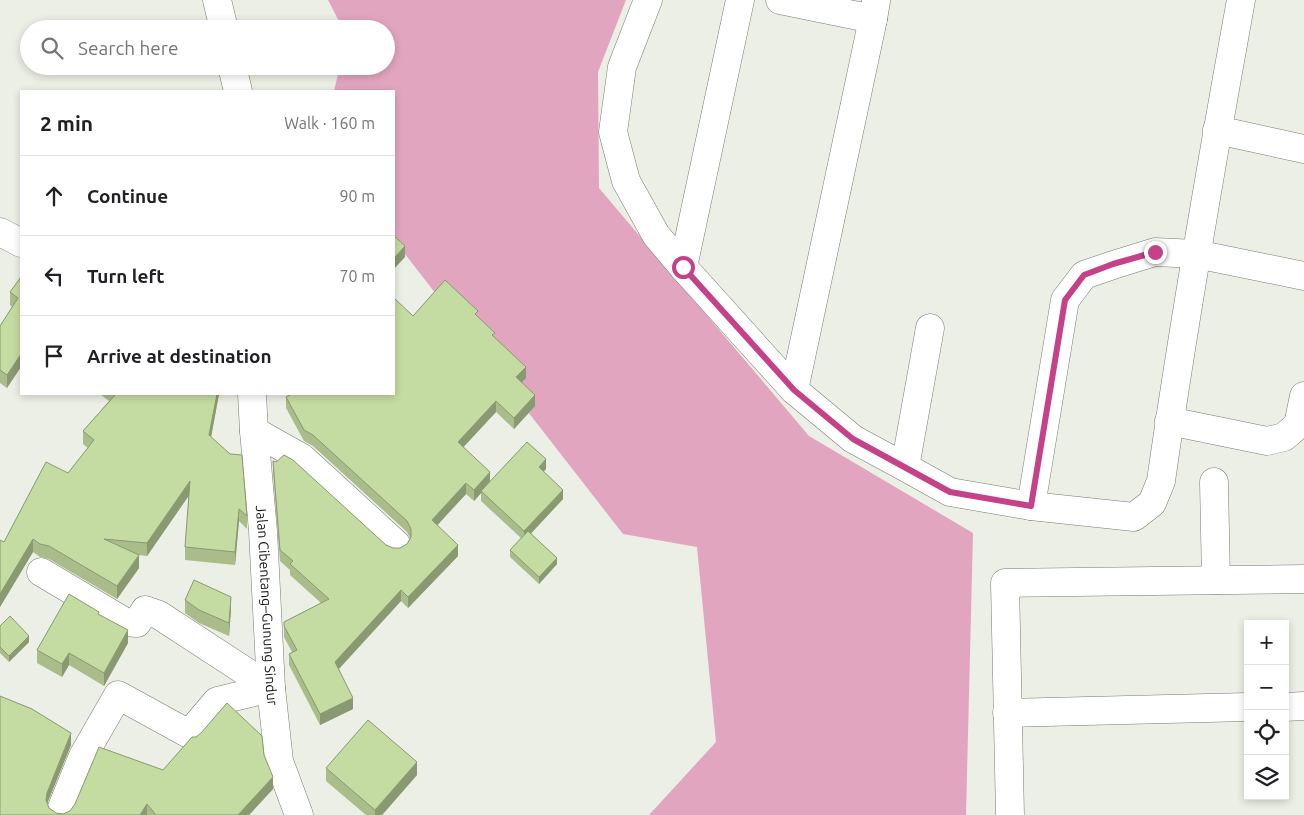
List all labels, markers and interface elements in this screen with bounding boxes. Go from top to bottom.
search box [20,20,395,75]
icon: search [38,34,66,62]
text: Search here [78,37,178,59]
text: 2 min [40,111,93,135]
text: Walk · 160 m [284,114,375,132]
icon: ahead [40,182,68,210]
text: Continue [87,185,168,207]
text: 90 m [339,187,375,205]
route end [1144,241,1167,264]
route start [672,256,695,279]
icon: left [40,262,68,290]
text: Turn left [87,265,165,287]
text: 70 m [339,267,375,285]
icon: arrive [40,342,68,370]
text: Arrive at destination [87,345,272,367]
street label: Jalan Cibentang–Gunung Sindur [253,505,281,707]
map controls [1244,620,1289,800]
button: + [1244,620,1289,665]
button: − [1244,665,1289,710]
button: locate [1244,710,1289,755]
button: layers [1244,755,1289,800]

